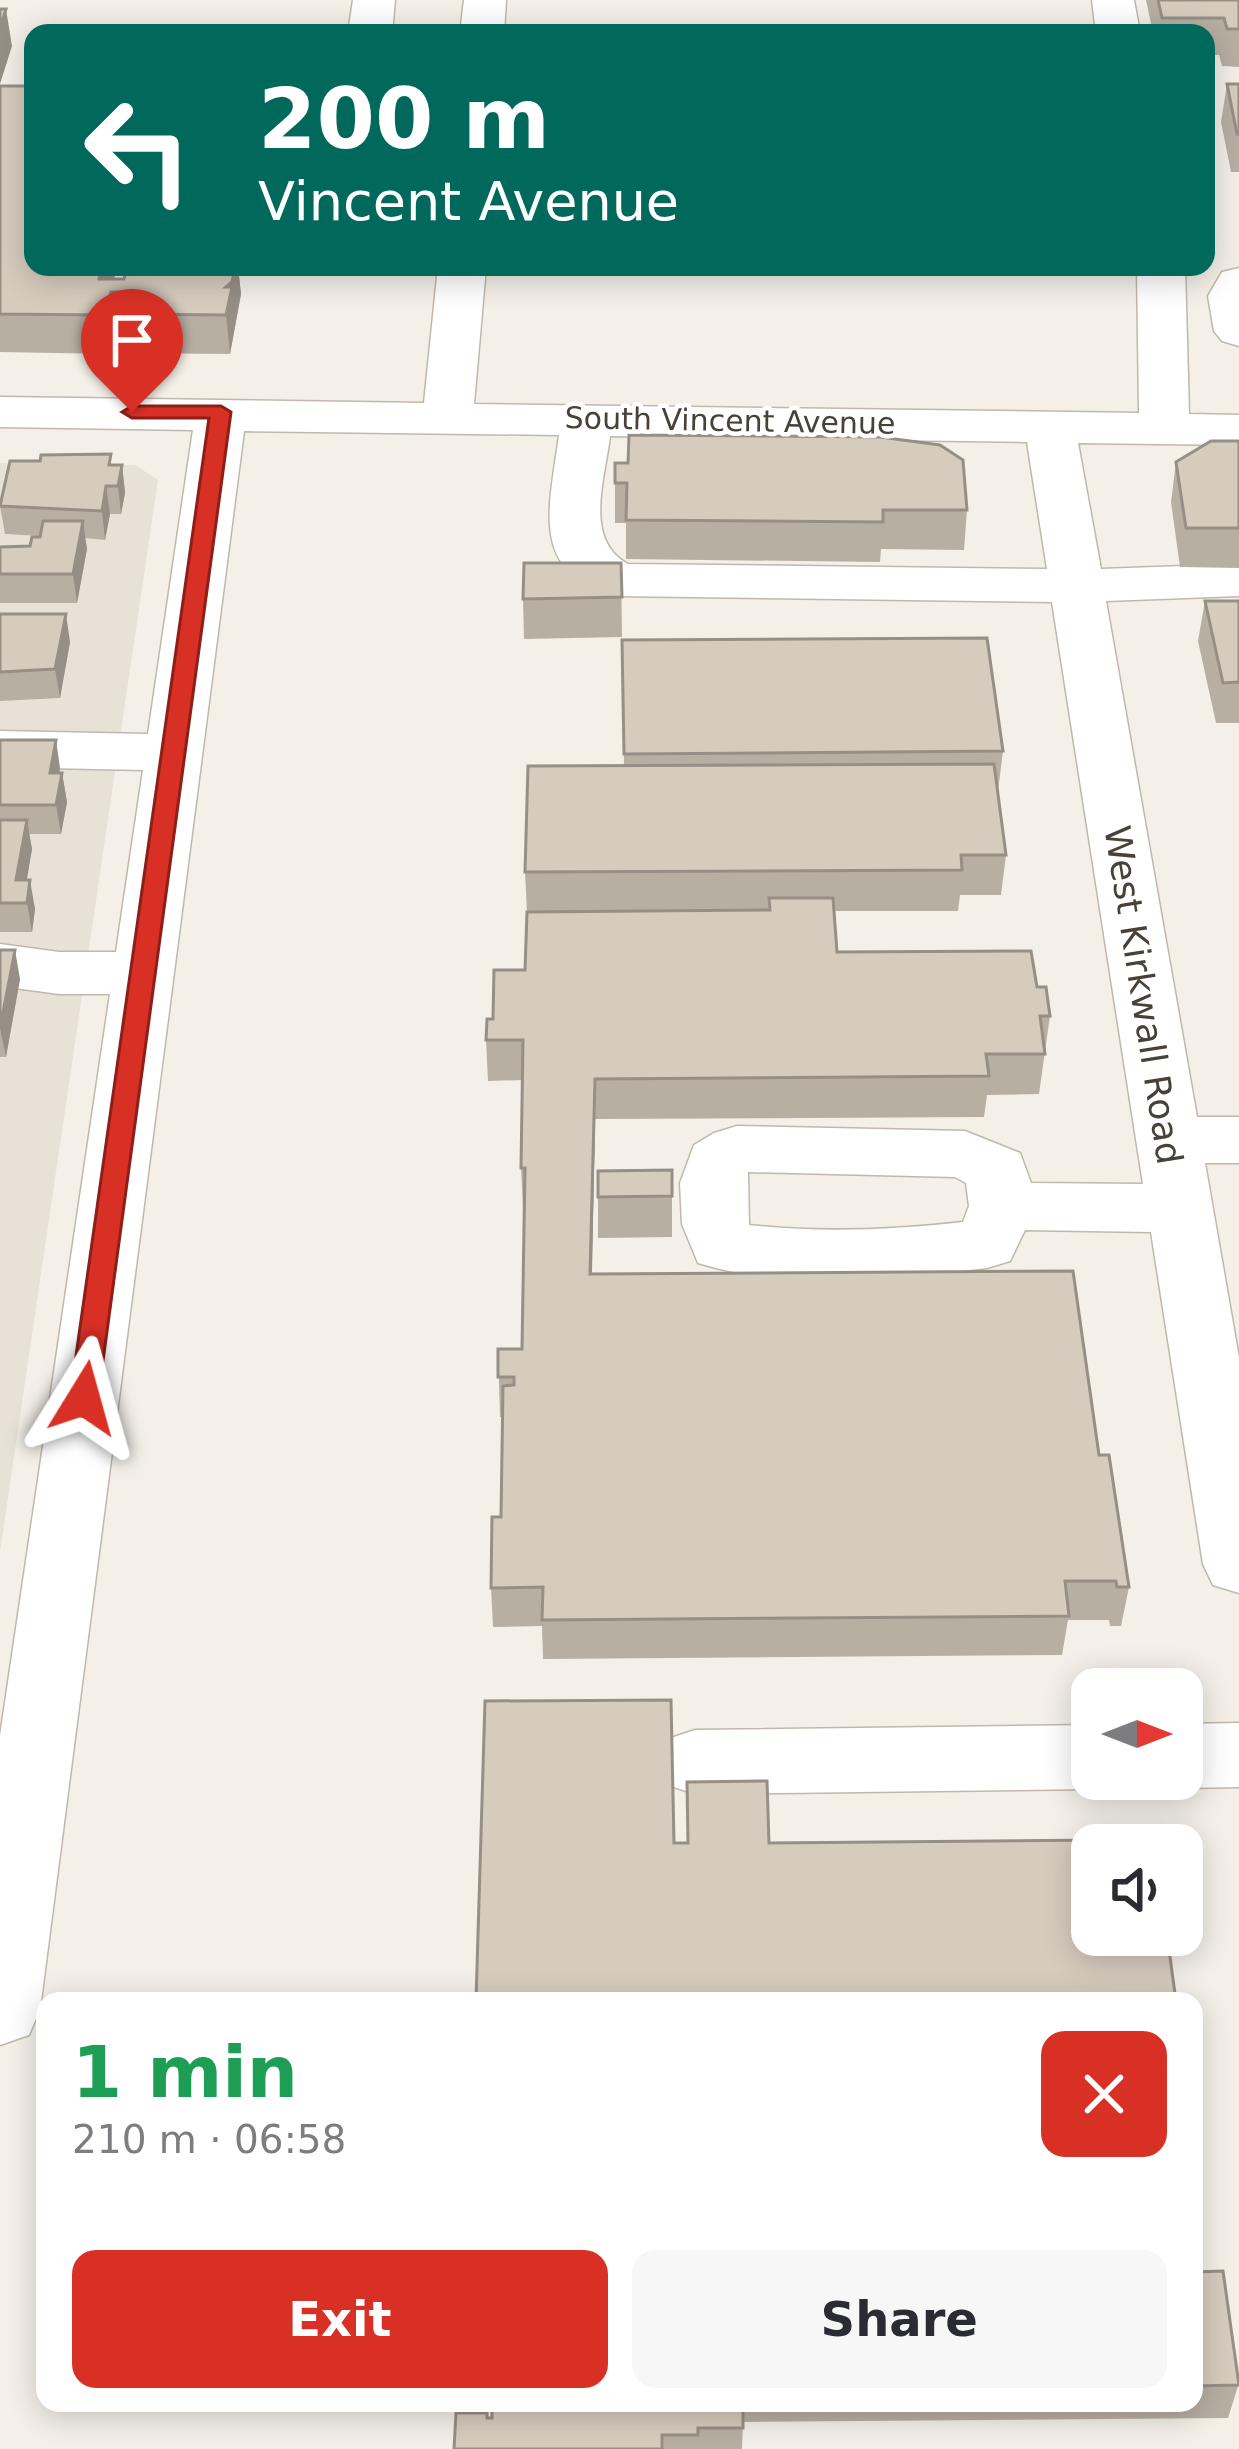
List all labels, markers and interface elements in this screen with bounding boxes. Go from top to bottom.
text: 200 m [258,70,550,168]
icon: left [60,72,216,228]
text: Vincent Avenue [258,170,679,233]
pin [81,289,183,412]
icon: arrive [99,307,165,373]
street label: South Vincent Avenue [564,400,896,441]
street label: West Kirkwall Road [1096,823,1191,1167]
position arrow [21,1335,147,1461]
north arrow [1071,1668,1203,1800]
map controls [1071,1668,1203,1956]
button: sound [1071,1824,1203,1956]
text: 1 min [72,2030,298,2114]
button: close [1041,2031,1167,2157]
text: 210 m · 06:58 [72,2117,346,2162]
button: Exit [72,2250,608,2388]
button: Share [632,2250,1167,2388]

